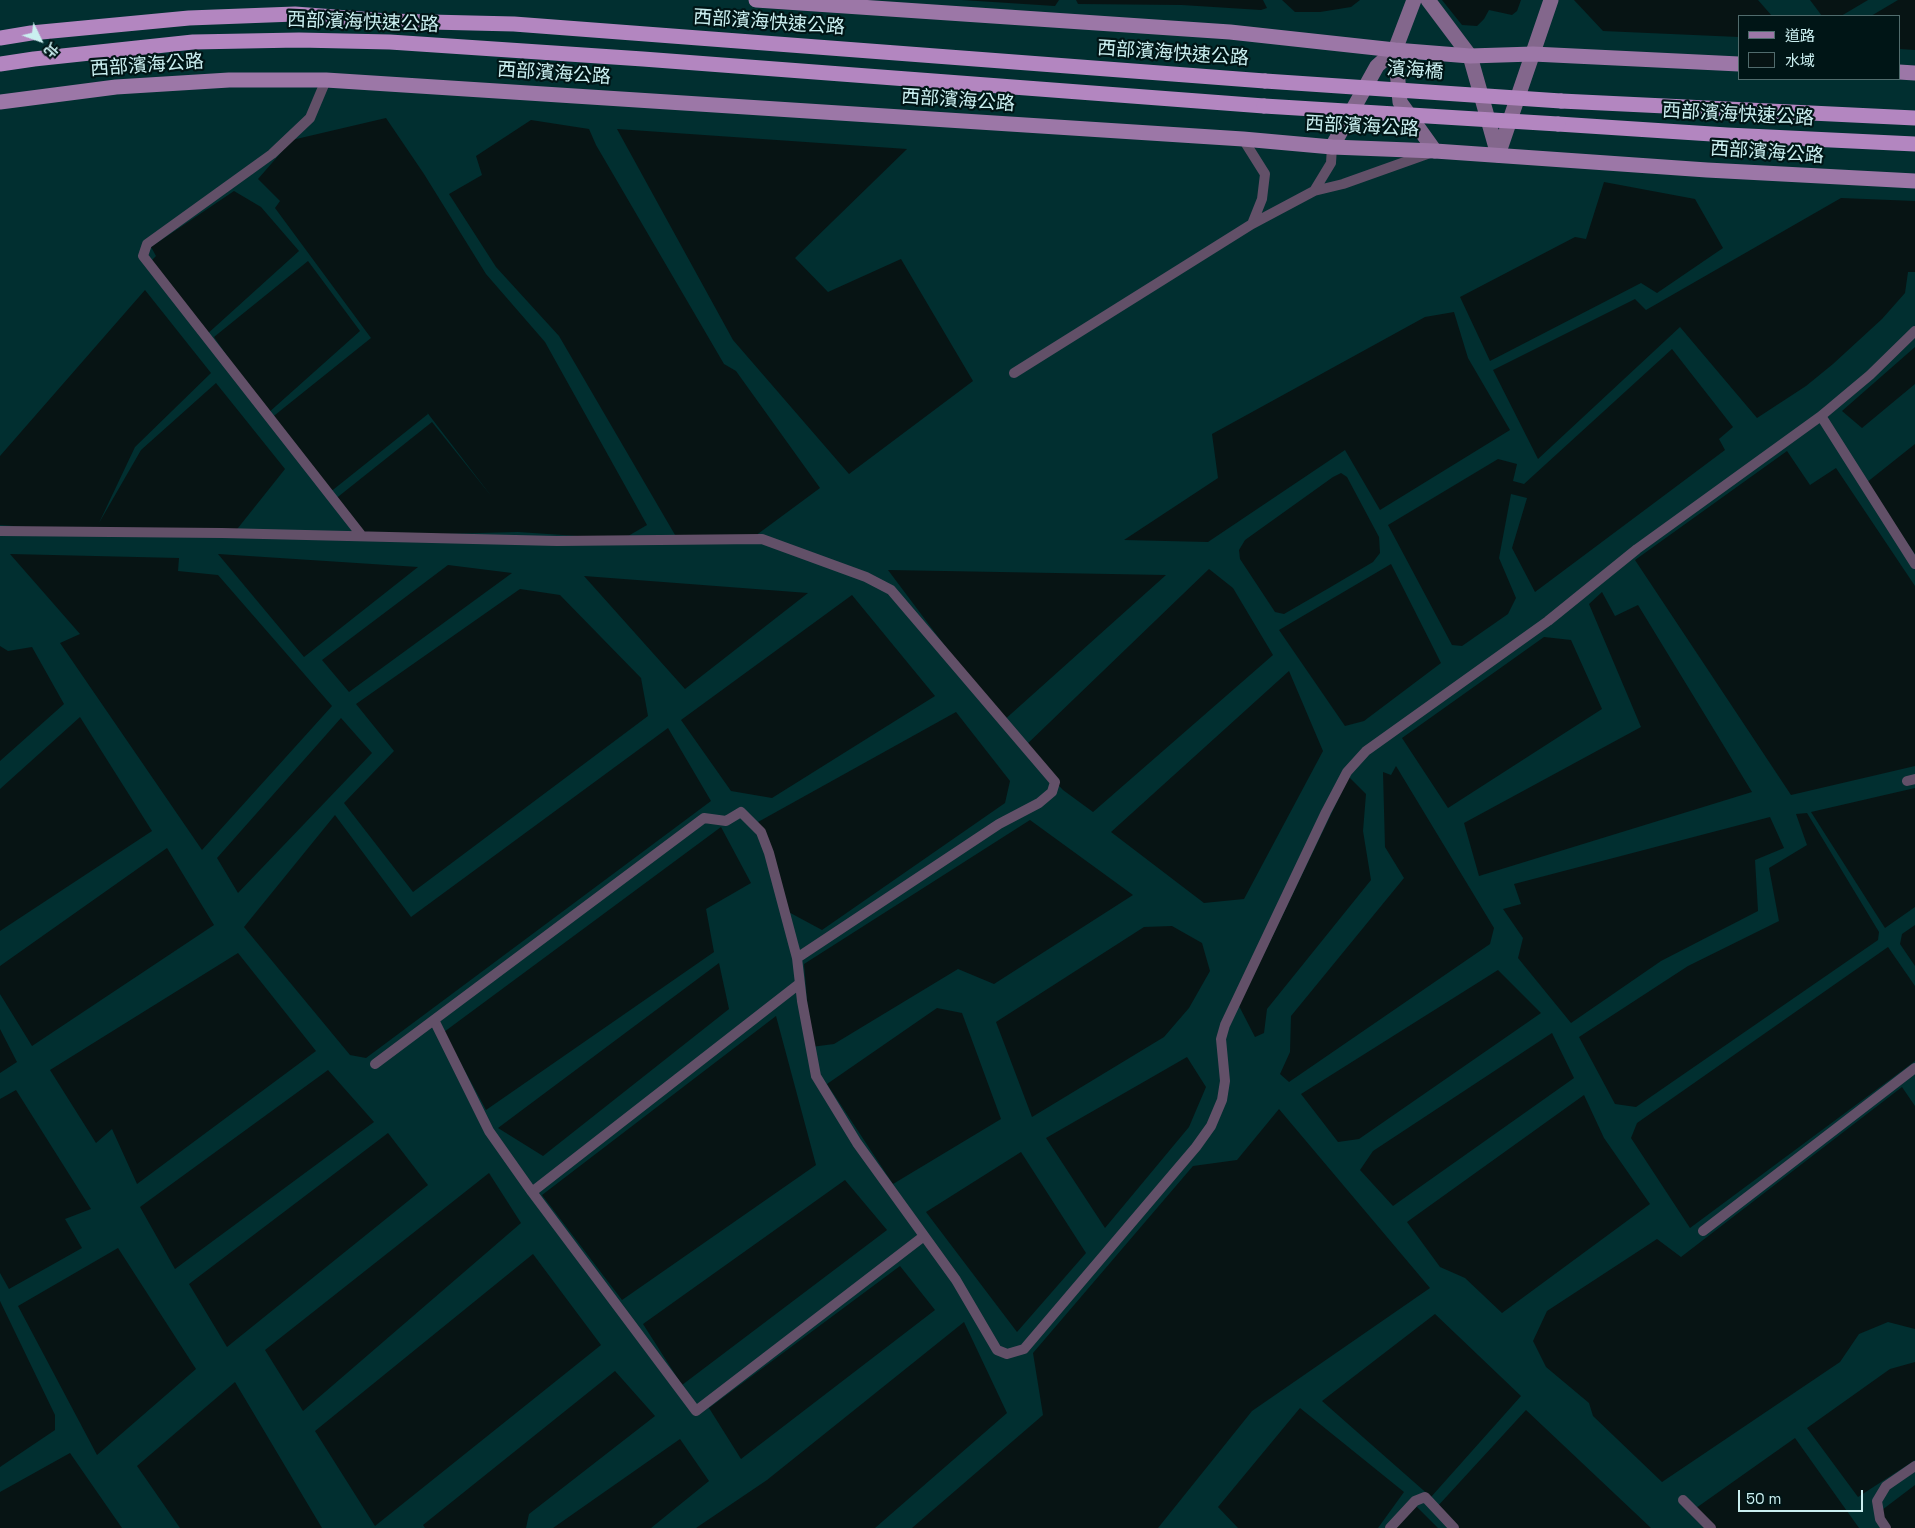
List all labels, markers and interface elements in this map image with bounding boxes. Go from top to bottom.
street label: 西部濱海快速公路 [692,6,846,40]
street label: 西部濱海快速公路 [287,9,439,37]
north arrow [15,15,65,65]
legend [1738,15,1900,80]
text: 道路 [1785,26,1815,45]
street label: 西部濱海快速公路 [1096,37,1250,71]
text: 北 [40,39,63,61]
street label: 西部濱海公路 [89,51,205,81]
text: 水域 [1785,51,1815,70]
street label: 濱海橋 [1386,58,1444,84]
street label: 西部濱海公路 [496,59,612,89]
street label: 西部濱海公路 [900,86,1016,116]
street label: 西部濱海快速公路 [1662,100,1814,130]
street label: 西部濱海公路 [1304,113,1420,141]
street label: 西部濱海公路 [1709,138,1825,168]
scale bar [1740,1480,1865,1512]
text: 50 m [1746,1489,1781,1508]

